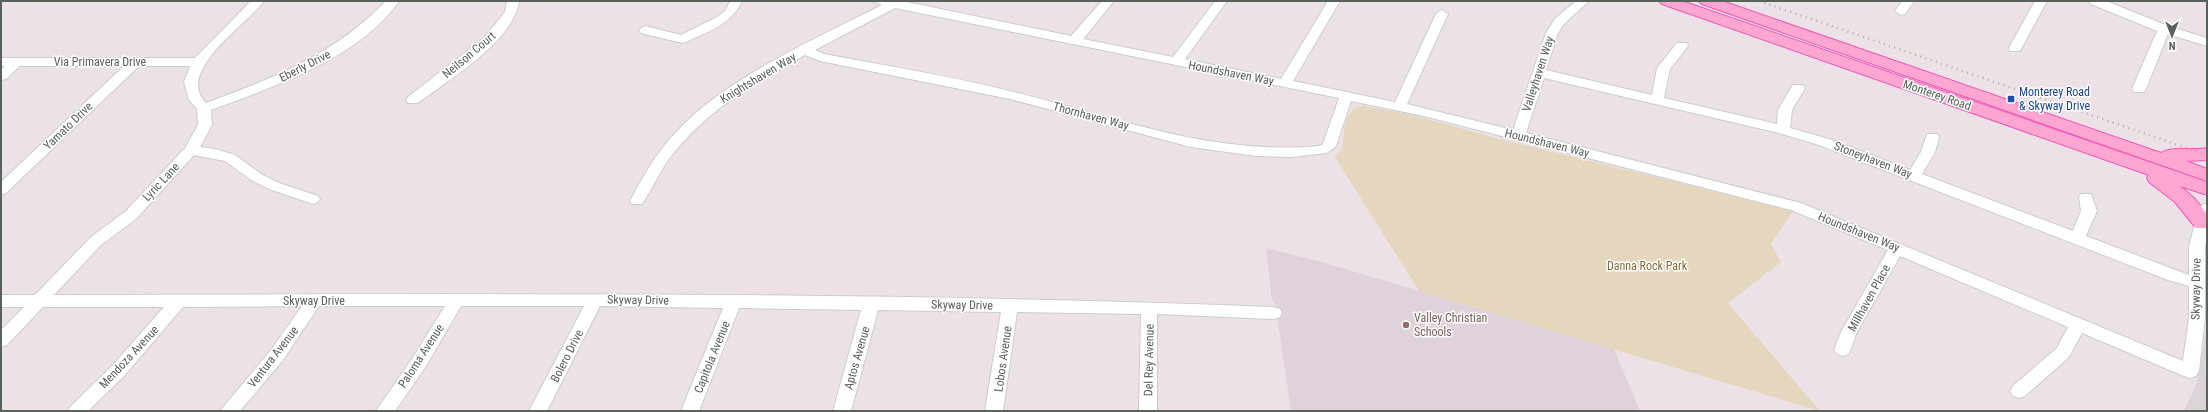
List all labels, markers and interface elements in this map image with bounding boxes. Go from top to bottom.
north arrow [2152,16,2192,56]
street label: Neilson Court [440,29,499,81]
street label: Valleyhaven Way [1519,34,1557,114]
text: N [2168,39,2175,52]
street label: Eberly Drive [277,47,333,85]
street label: Knightshaven Way [718,50,798,106]
street label: Via Primavera Drive [54,55,147,69]
street label: Houndshaven Way [1187,58,1275,88]
street label: Monterey Road [1901,77,1973,113]
place label: Monterey Road & Skyway Drive [2019,85,2090,113]
marker: Monterey Road & Skyway Drive [2006,94,2016,104]
street label: Yamato Drive [41,99,96,153]
street label: Thornhaven Way [1052,99,1130,133]
street label: Houndshaven Way [1503,126,1591,160]
street label: Stoneyhaven Way [1832,139,1914,181]
street label: Lyric Lane [140,160,183,204]
street label: Houndshaven Way [1816,209,1902,255]
street label: Skyway Drive [2188,258,2204,320]
park label: Danna Rock Park [1607,259,1688,273]
street label: Millhaven Place [1845,262,1893,334]
street label: Skyway Drive [607,292,669,308]
street label: Skyway Drive [283,294,345,308]
street label: Skyway Drive [931,297,993,313]
place label: Valley Christian Schools [1414,311,1488,339]
street label: Capitola Avenue [691,319,733,395]
marker: Valley Christian Schools [1401,320,1411,330]
street label: Paloma Avenue [395,321,447,391]
street label: Mendoza Avenue [96,322,162,391]
street label: Ventura Avenue [245,323,301,390]
street label: Del Rey Avenue [1141,323,1157,396]
street label: Aptos Avenue [841,324,873,391]
street label: Lobos Avenue [991,325,1015,393]
street label: Bolero Drive [548,327,586,385]

